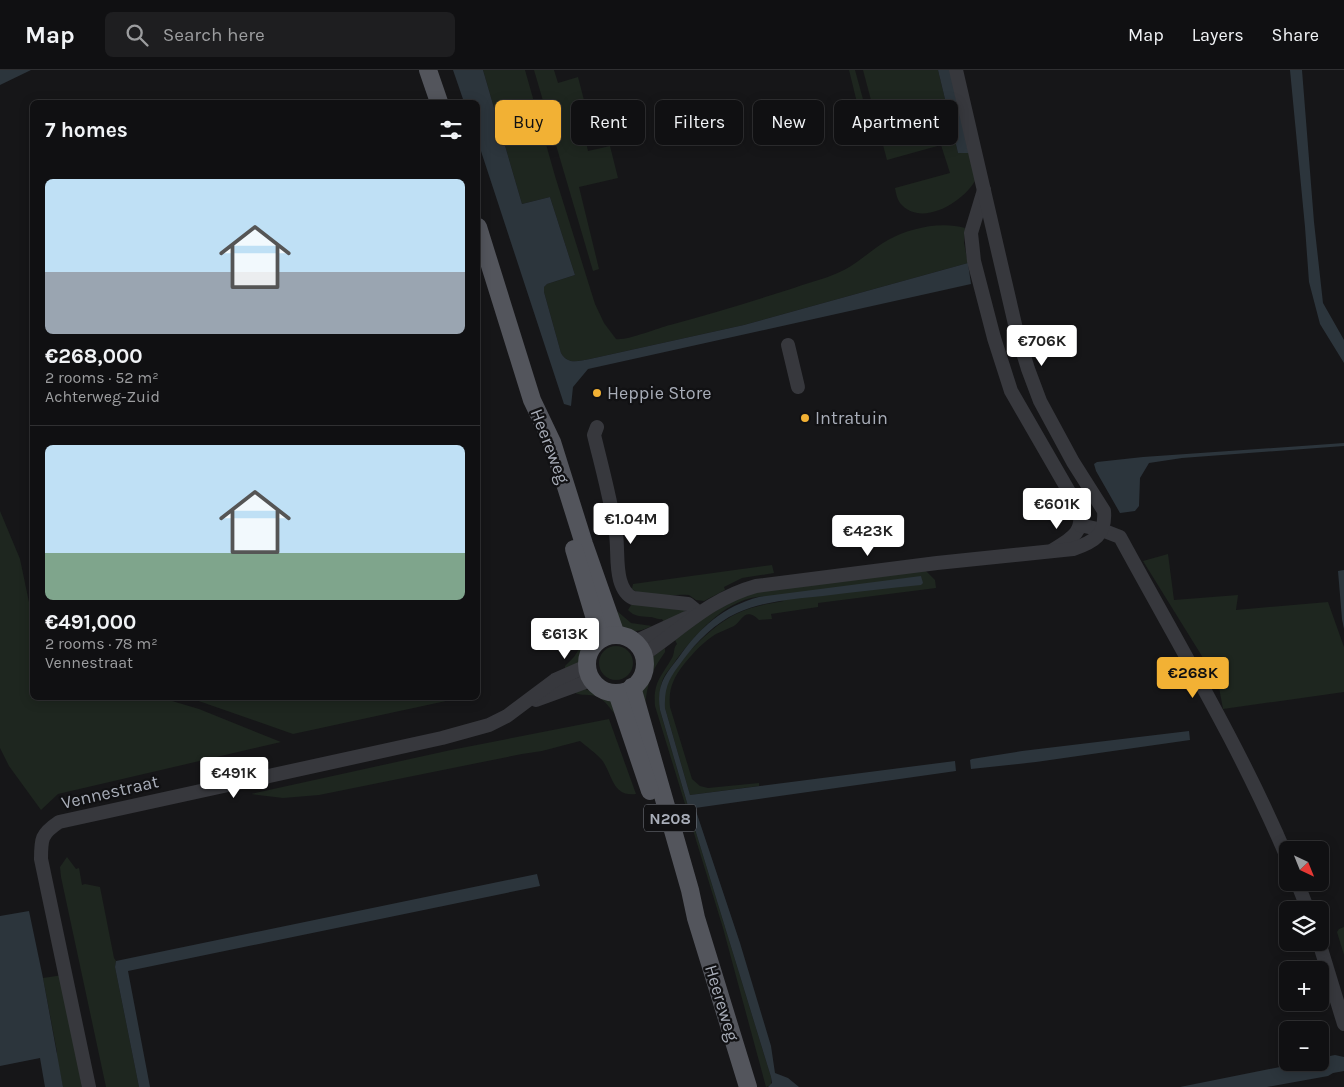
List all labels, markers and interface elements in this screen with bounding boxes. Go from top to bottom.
search box [105,12,455,57]
text: Map [25,21,75,49]
icon: search [123,21,151,49]
text: Search here [163,24,265,46]
text: Map [1128,24,1164,46]
text: Layers [1192,24,1244,46]
text: Share [1272,24,1319,46]
chip: Buy [495,100,561,145]
chip: Rent [571,100,645,145]
chip: Filters [655,100,743,145]
chip: New [753,100,824,145]
chip: Apartment [834,100,958,145]
icon: filters [437,116,465,144]
text: 7 homes [45,118,128,142]
icon: home [210,212,300,302]
pin: €706K [1007,324,1077,367]
text: €706K [1018,331,1066,350]
text: €268,000 [45,344,143,368]
text: 2 rooms · 52 m² [45,368,159,387]
place label: Heppie Store [607,382,711,404]
text: Achterweg-Zuid [45,387,160,406]
marker: Heppie Store [591,387,603,399]
street label: Heereweg [526,405,574,487]
place label: Intratuin [815,407,888,429]
marker: Intratuin [799,412,811,424]
icon: home [210,477,300,567]
pin: €601K [1022,488,1092,530]
text: €601K [1034,494,1080,513]
pin: €1.04M [590,502,672,545]
text: €1.04M [605,509,657,528]
pin: €423K [833,514,903,557]
text: €423K [843,521,893,540]
text: €491,000 [45,610,136,634]
pin: €613K [530,618,600,660]
text: €613K [542,624,588,643]
text: 2 rooms · 78 m² [45,634,158,653]
text: Vennestraat [45,653,133,672]
pin: €268K [1158,656,1228,699]
text: €268K [1168,663,1218,682]
pin: €491K [199,756,269,799]
text: €491K [211,763,257,782]
street label: Vennestraat [59,770,161,814]
road number: N208 [644,804,696,831]
north arrow [1279,841,1329,891]
map controls [1279,841,1329,1071]
button: layers [1279,901,1329,951]
button: + [1279,961,1329,1011]
street label: Heereweg [700,962,744,1044]
button: − [1279,1021,1329,1071]

